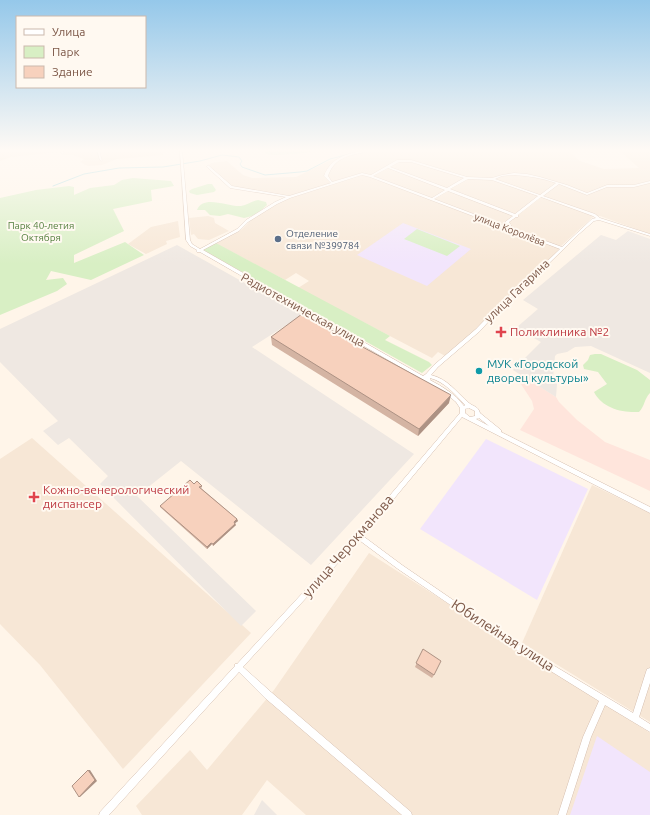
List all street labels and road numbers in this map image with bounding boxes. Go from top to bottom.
street label: улица Королёва [473,211,547,248]
street label: улица Гагарина [482,256,552,325]
street label: Радиотехническая улица [239,270,367,349]
street label: улица Черокманова [299,492,397,600]
street label: Юбилейная улица [449,596,557,674]

